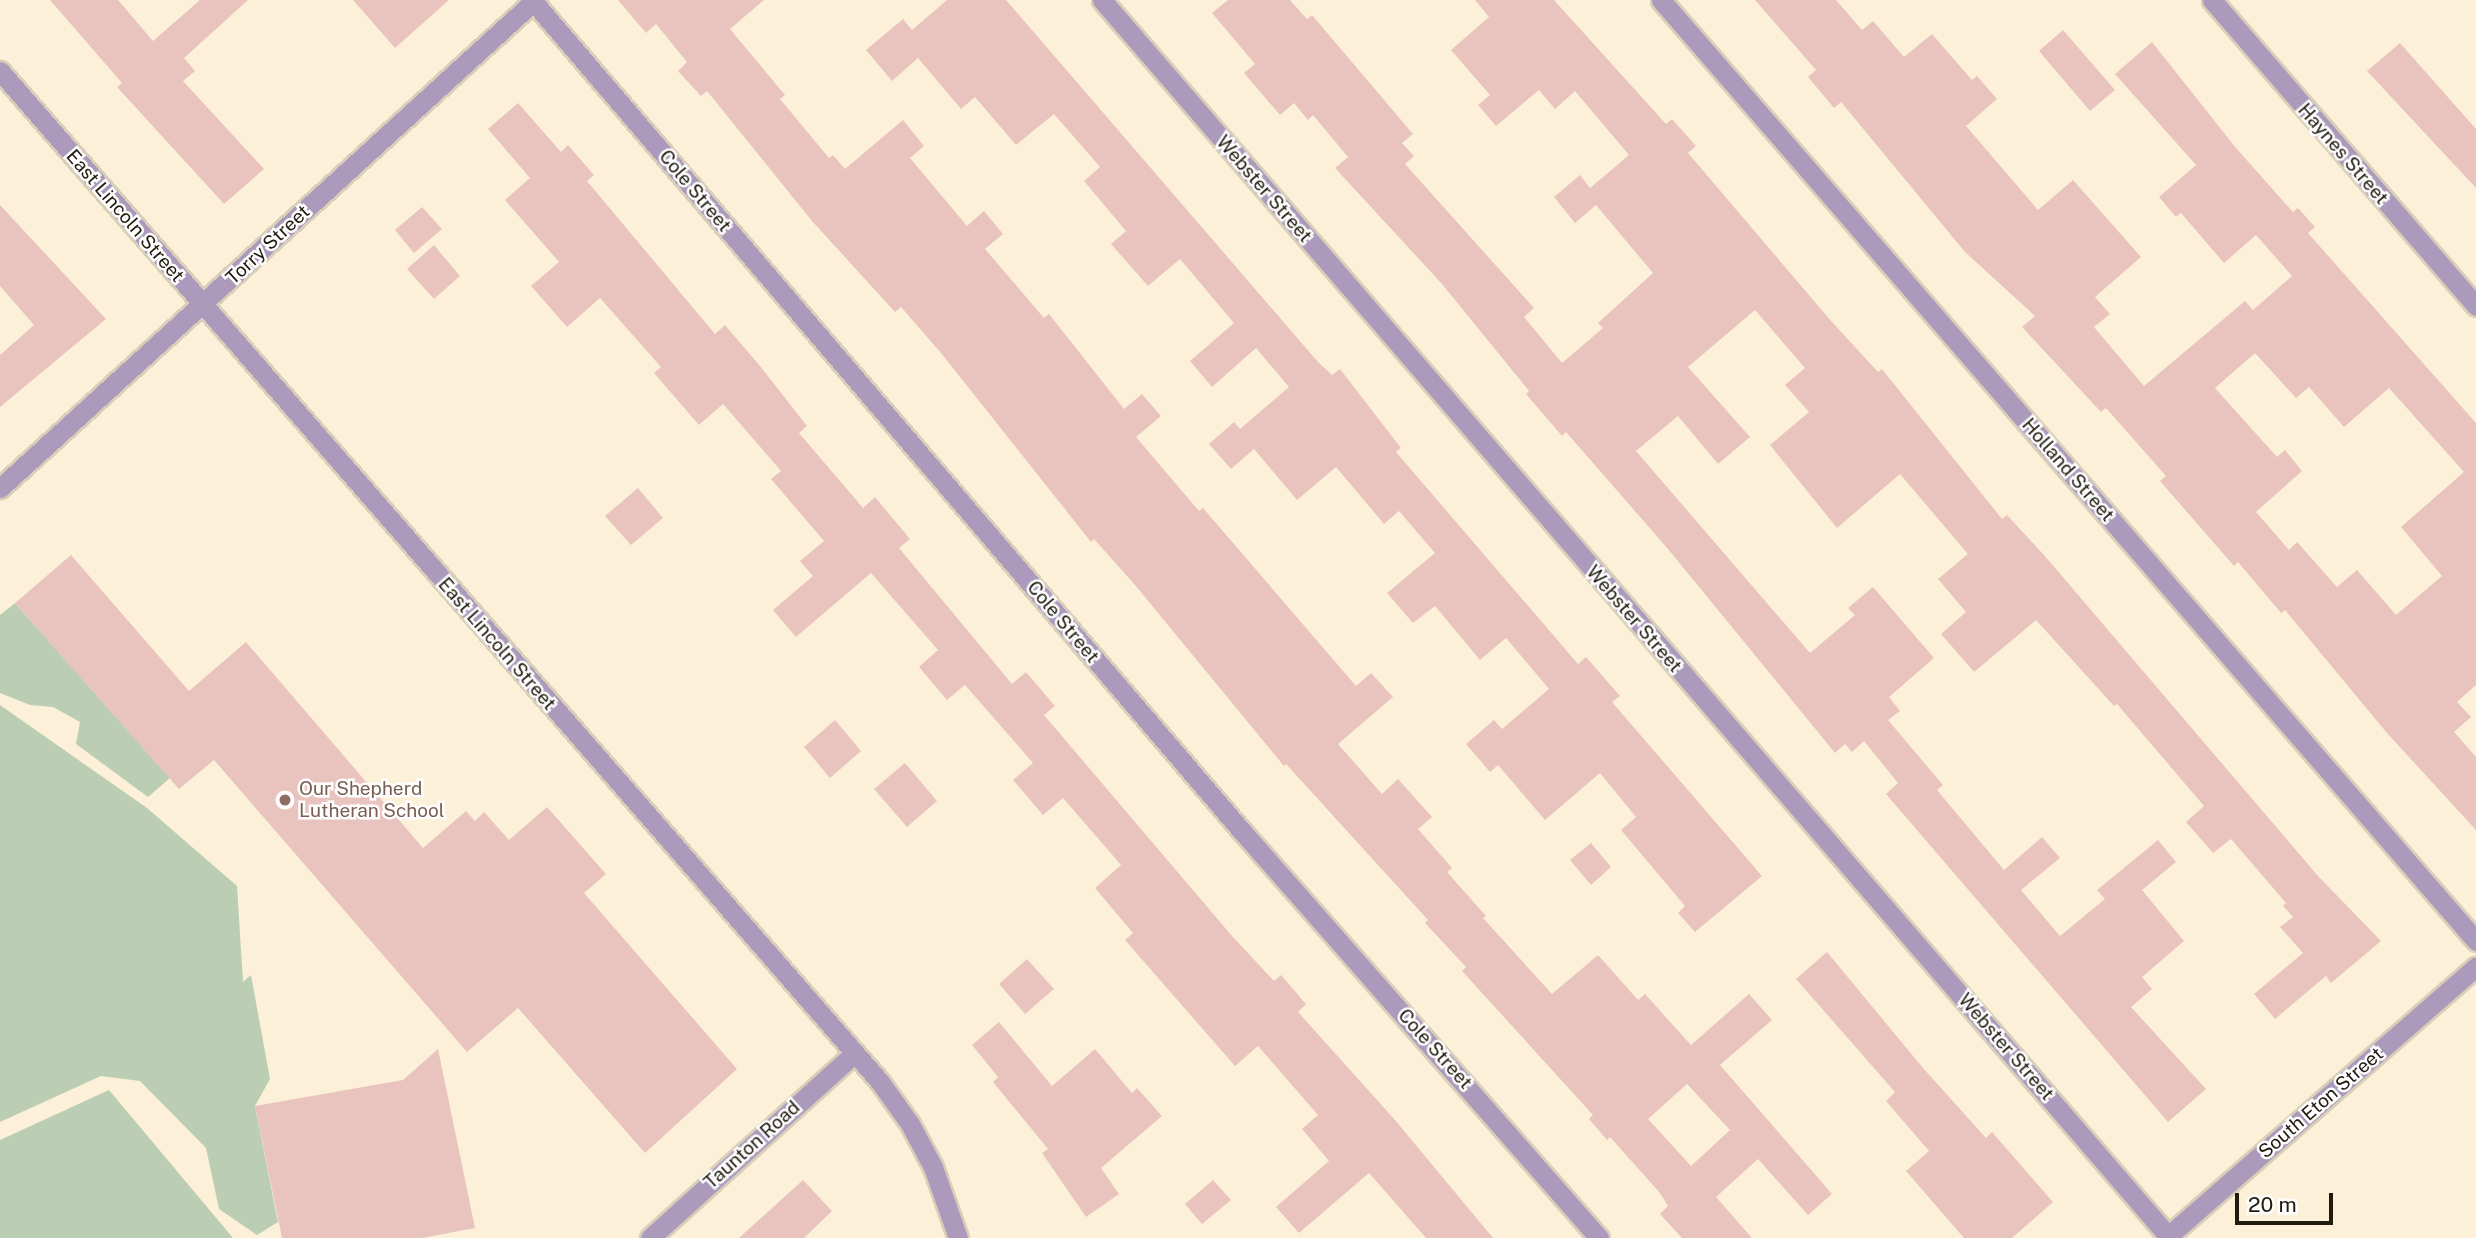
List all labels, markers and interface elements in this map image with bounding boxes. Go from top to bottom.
street label: Haynes Street [2293,99,2393,209]
street label: Webster Street [1211,131,1317,247]
street label: East Lincoln Street [61,145,189,287]
street label: Cole Street [654,145,736,237]
street label: Torry Street [221,200,315,290]
street label: Holland Street [2017,414,2119,526]
street label: Webster Street [1581,561,1687,677]
street label: East Lincoln Street [433,573,561,715]
street label: Cole Street [1022,576,1104,668]
place label: Our Shepherd Lutheran School [299,778,444,822]
marker: Our Shepherd Lutheran School [277,792,293,808]
street label: Webster Street [1953,989,2059,1105]
street label: Cole Street [1393,1004,1477,1094]
street label: South Eton Street [2254,1043,2388,1163]
street label: Taunton Road [699,1096,805,1194]
scale bar [2238,1178,2336,1222]
text: 20 m [2248,1192,2297,1217]

